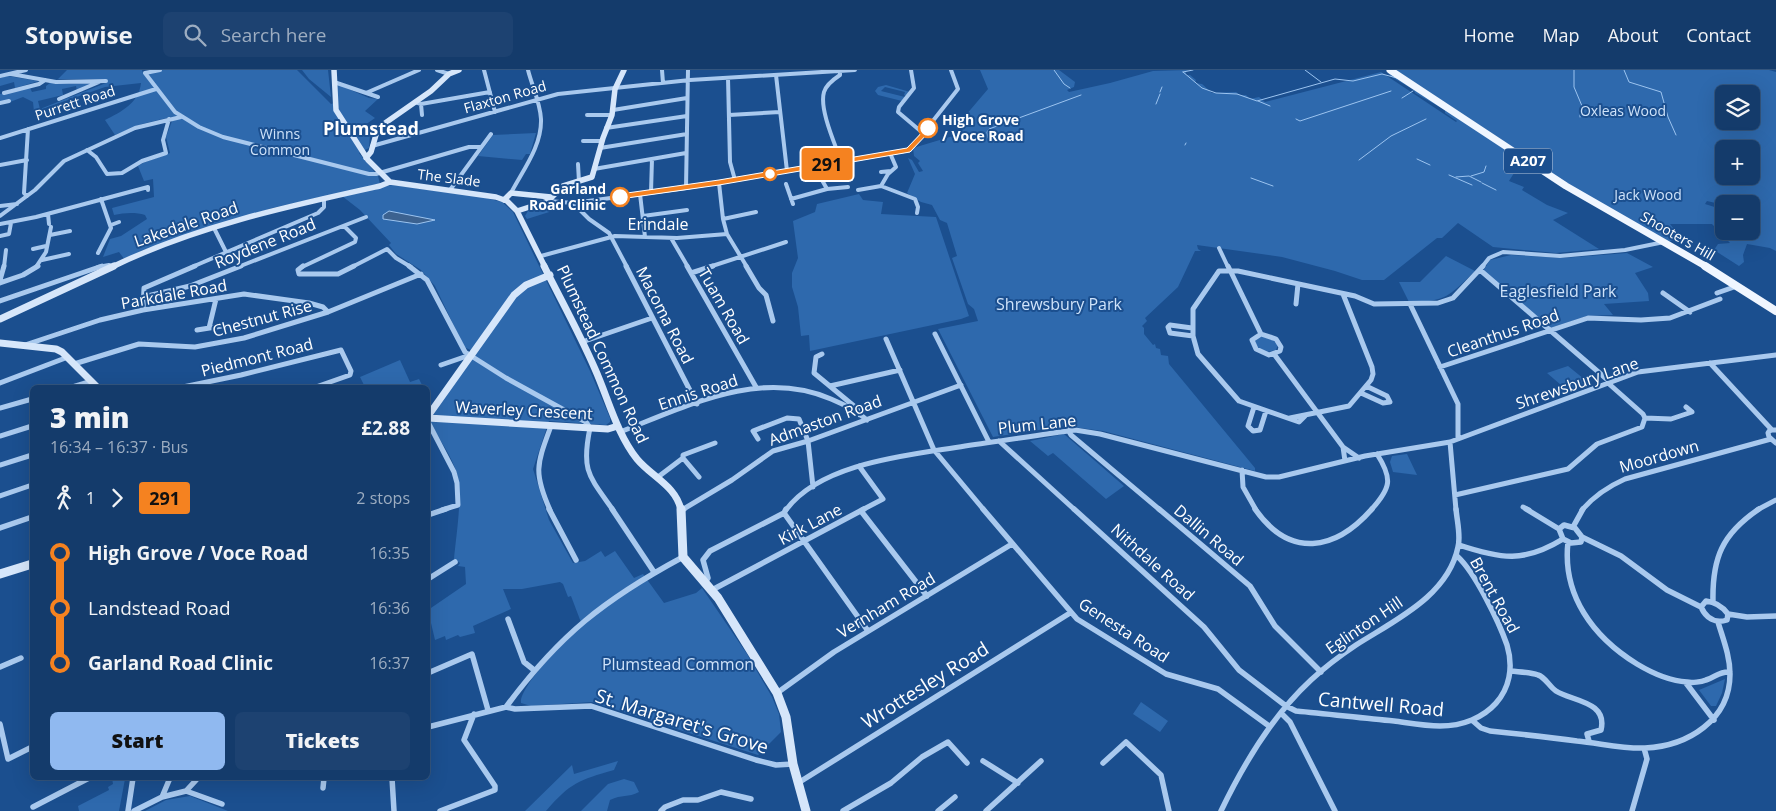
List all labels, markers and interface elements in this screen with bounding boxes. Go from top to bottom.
search box [163,12,513,57]
text: Stopwise [25,18,133,51]
icon: search [181,21,209,49]
text: Search here [221,22,327,48]
text: Home [1464,23,1514,47]
text: Map [1542,23,1580,47]
text: About [1608,23,1658,47]
text: Contact [1686,23,1751,47]
street label: Flaxton Road [461,76,548,117]
street label: Purrett Road [32,81,117,124]
map controls [1715,85,1760,240]
button: layers [1715,85,1760,130]
park label: Oxleas Wood [1580,101,1666,120]
place label: High Grove / Voce Road [942,110,1024,145]
district label: Plumstead [323,116,419,140]
marker: High Grove / Voce Road [918,118,938,138]
park label: Winns Common [250,124,310,159]
button: + [1715,140,1760,185]
line badge: 291 [798,148,856,180]
road number: A207 [1504,148,1552,174]
text: 291 [812,152,842,176]
street label: The Slade [417,164,482,191]
unlabelled marker [763,167,777,181]
place label: Garland Road Clinic [529,179,606,214]
park label: Jack Wood [1612,185,1682,204]
marker: Garland Road Clinic [610,187,630,207]
button: − [1715,195,1760,240]
street label: Lakedale Road [131,196,241,252]
street label: Shooters Hill [1638,207,1719,265]
street label: Roydene Road [211,213,319,273]
street label: Erindale [628,213,689,235]
street label: Plumstead Common Road [552,261,654,447]
street label: Macoma Road [631,263,699,367]
street label: Tuam Road [693,264,755,348]
street label: Parkdale Road [119,274,229,314]
park label: Eaglesfield Park [1500,280,1617,302]
park label: Shrewsbury Park [996,293,1123,315]
street label: Chestnut Rise [210,294,314,342]
street label: Cleanthus Road [1444,304,1562,362]
street label: Piedmont Road [199,332,315,382]
street label: Shrewsbury Lane [1513,352,1641,414]
street label: Ennis Road [655,369,741,415]
street label: Admaston Road [765,389,885,451]
street label: Waverley Crescent [455,395,594,425]
text: 3 min [50,398,130,436]
street label: Plum Lane [997,409,1077,439]
text: £2.88 [361,415,410,441]
street label: Moordown [1617,434,1701,478]
text: 16:34 – 16:37 · Bus [50,436,188,458]
icon: walk [50,484,78,512]
icon: forward [103,484,131,512]
text: 291 [149,486,180,510]
text: 1 [86,487,95,509]
text: 2 stops [356,487,410,509]
street label: Kirk Lane [774,498,846,550]
street label: Dallin Road [1169,499,1249,571]
street label: Nithdale Road [1106,518,1200,606]
text: High Grove / Voce Road [88,540,308,566]
text: 16:35 [369,542,410,564]
street label: Brent Road [1465,553,1525,637]
street label: Vernham Road [833,567,939,643]
street label: Eglinton Hill [1321,591,1407,659]
street label: Genesta Road [1074,592,1174,668]
text: Landstead Road [88,595,231,621]
text: 16:36 [369,597,410,619]
street label: Wrottesley Road [857,635,993,735]
text: Garland Road Clinic [88,650,273,676]
text: 16:37 [369,652,410,674]
park label: Plumstead Common [602,653,754,675]
street label: St. Margaret's Grove [592,682,772,760]
street label: Cantwell Road [1317,686,1445,722]
button: Start [50,712,225,770]
button: Tickets [235,712,410,770]

